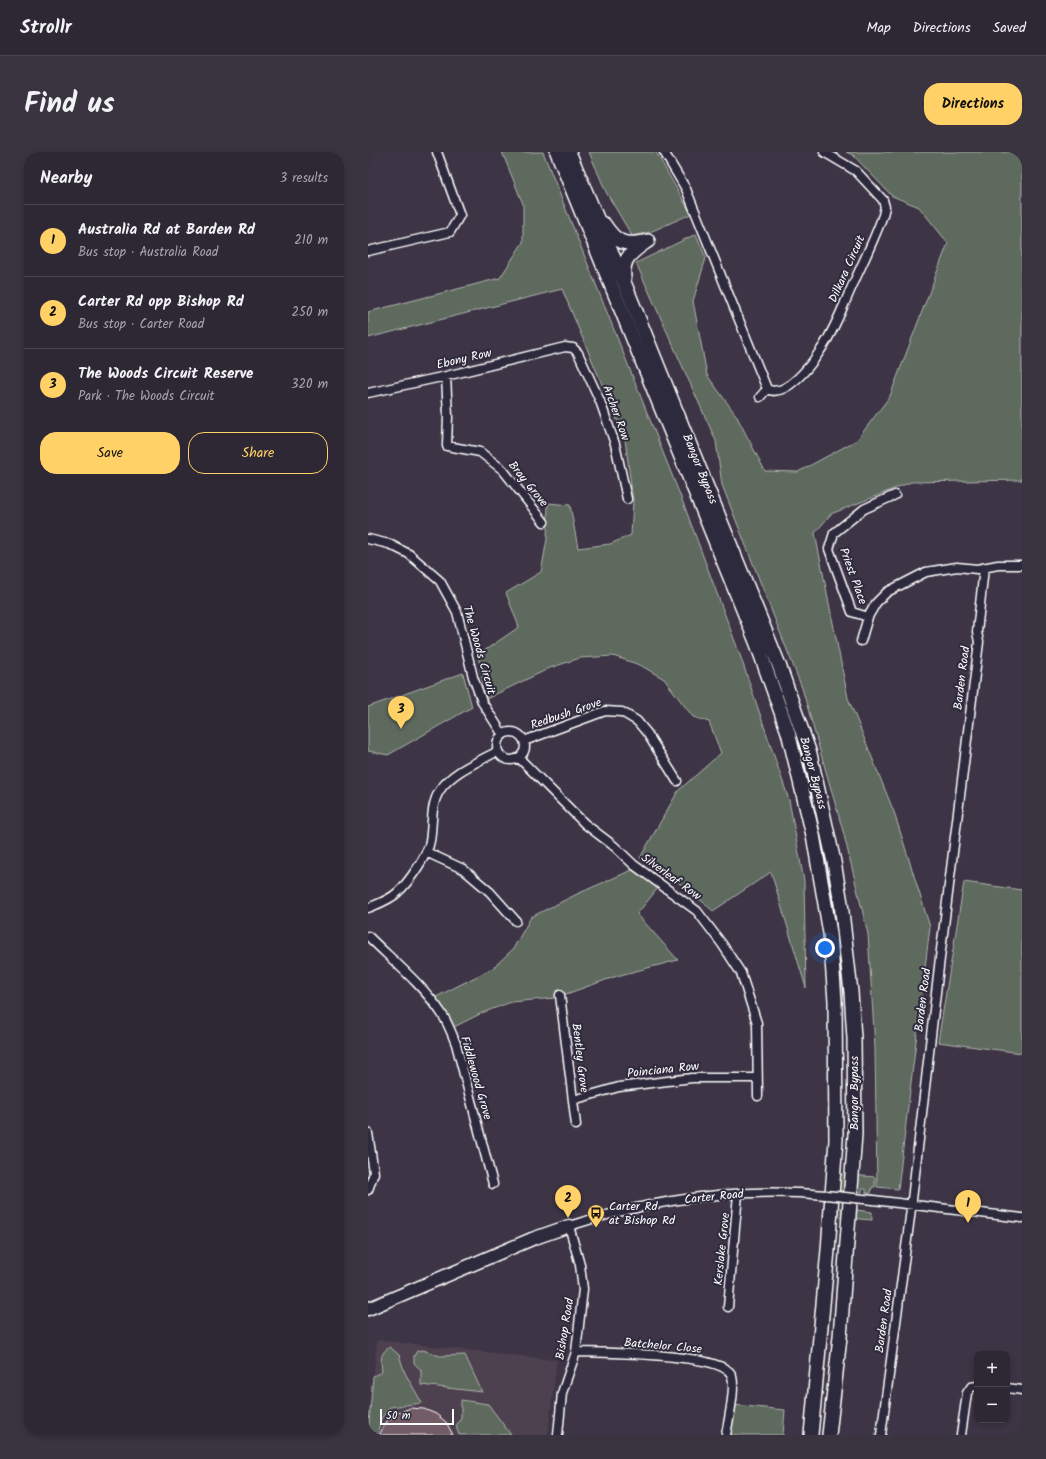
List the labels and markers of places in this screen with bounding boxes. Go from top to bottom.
pin: 3 [388,696,414,729]
pin: 2 [555,1185,581,1218]
pin: 1 [955,1190,981,1223]
place label: Carter Rd at Bishop Rd [609,1197,676,1230]
bus stop icon: Carter Rd at Bishop Rd [586,1203,606,1228]

